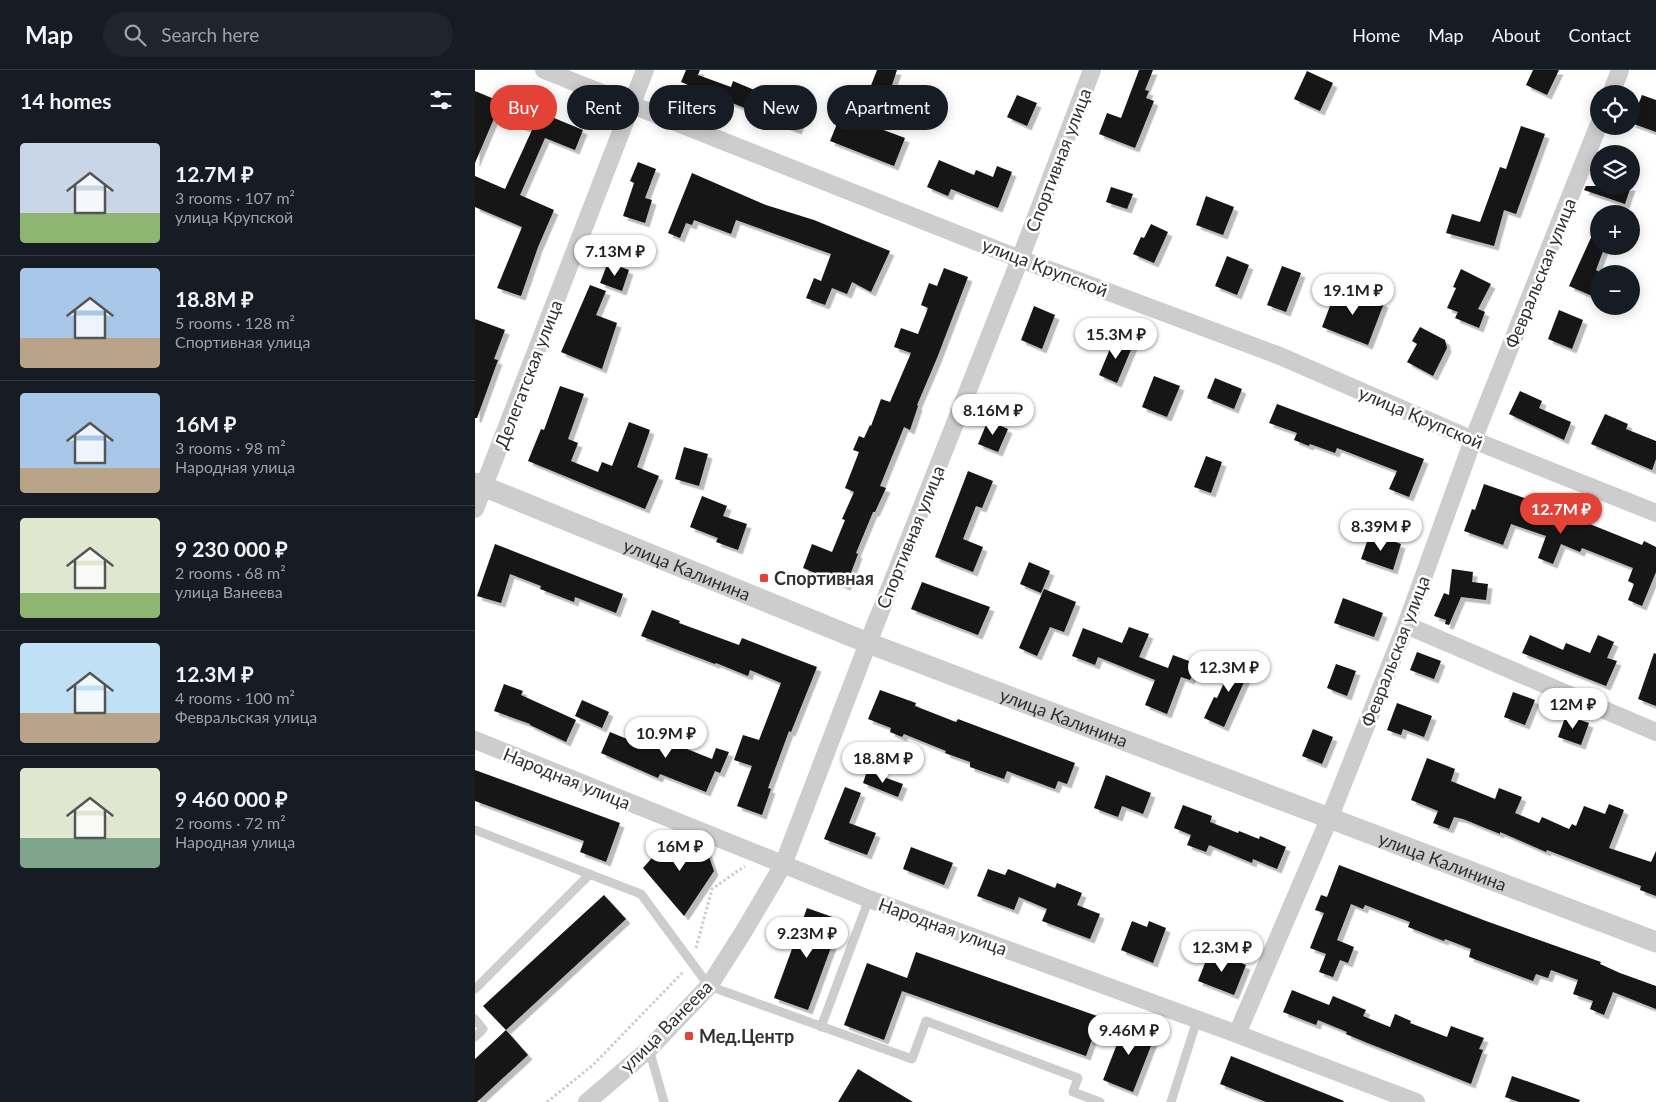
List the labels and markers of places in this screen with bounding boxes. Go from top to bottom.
pin: 7.13M ₽ [569,234,661,277]
pin: 19.1M ₽ [1307,274,1399,316]
pin: 15.3M ₽ [1070,318,1162,360]
pin: 8.16M ₽ [947,394,1039,436]
pin: 12.7M ₽ [1515,492,1607,535]
pin: 8.39M ₽ [1335,510,1427,552]
place label: Спортивная [774,567,874,589]
marker: Спортивная [758,572,770,584]
pin: 12.3M ₽ [1183,650,1275,693]
pin: 12M ₽ [1538,688,1608,730]
pin: 10.9M ₽ [620,716,712,759]
pin: 18.8M ₽ [837,742,929,784]
pin: 16M ₽ [645,830,715,872]
pin: 9.23M ₽ [761,916,853,959]
pin: 12.3M ₽ [1176,930,1268,973]
pin: 9.46M ₽ [1083,1014,1175,1056]
place label: Мед.Центр [699,1025,794,1047]
marker: Мед.Центр [683,1030,695,1042]

